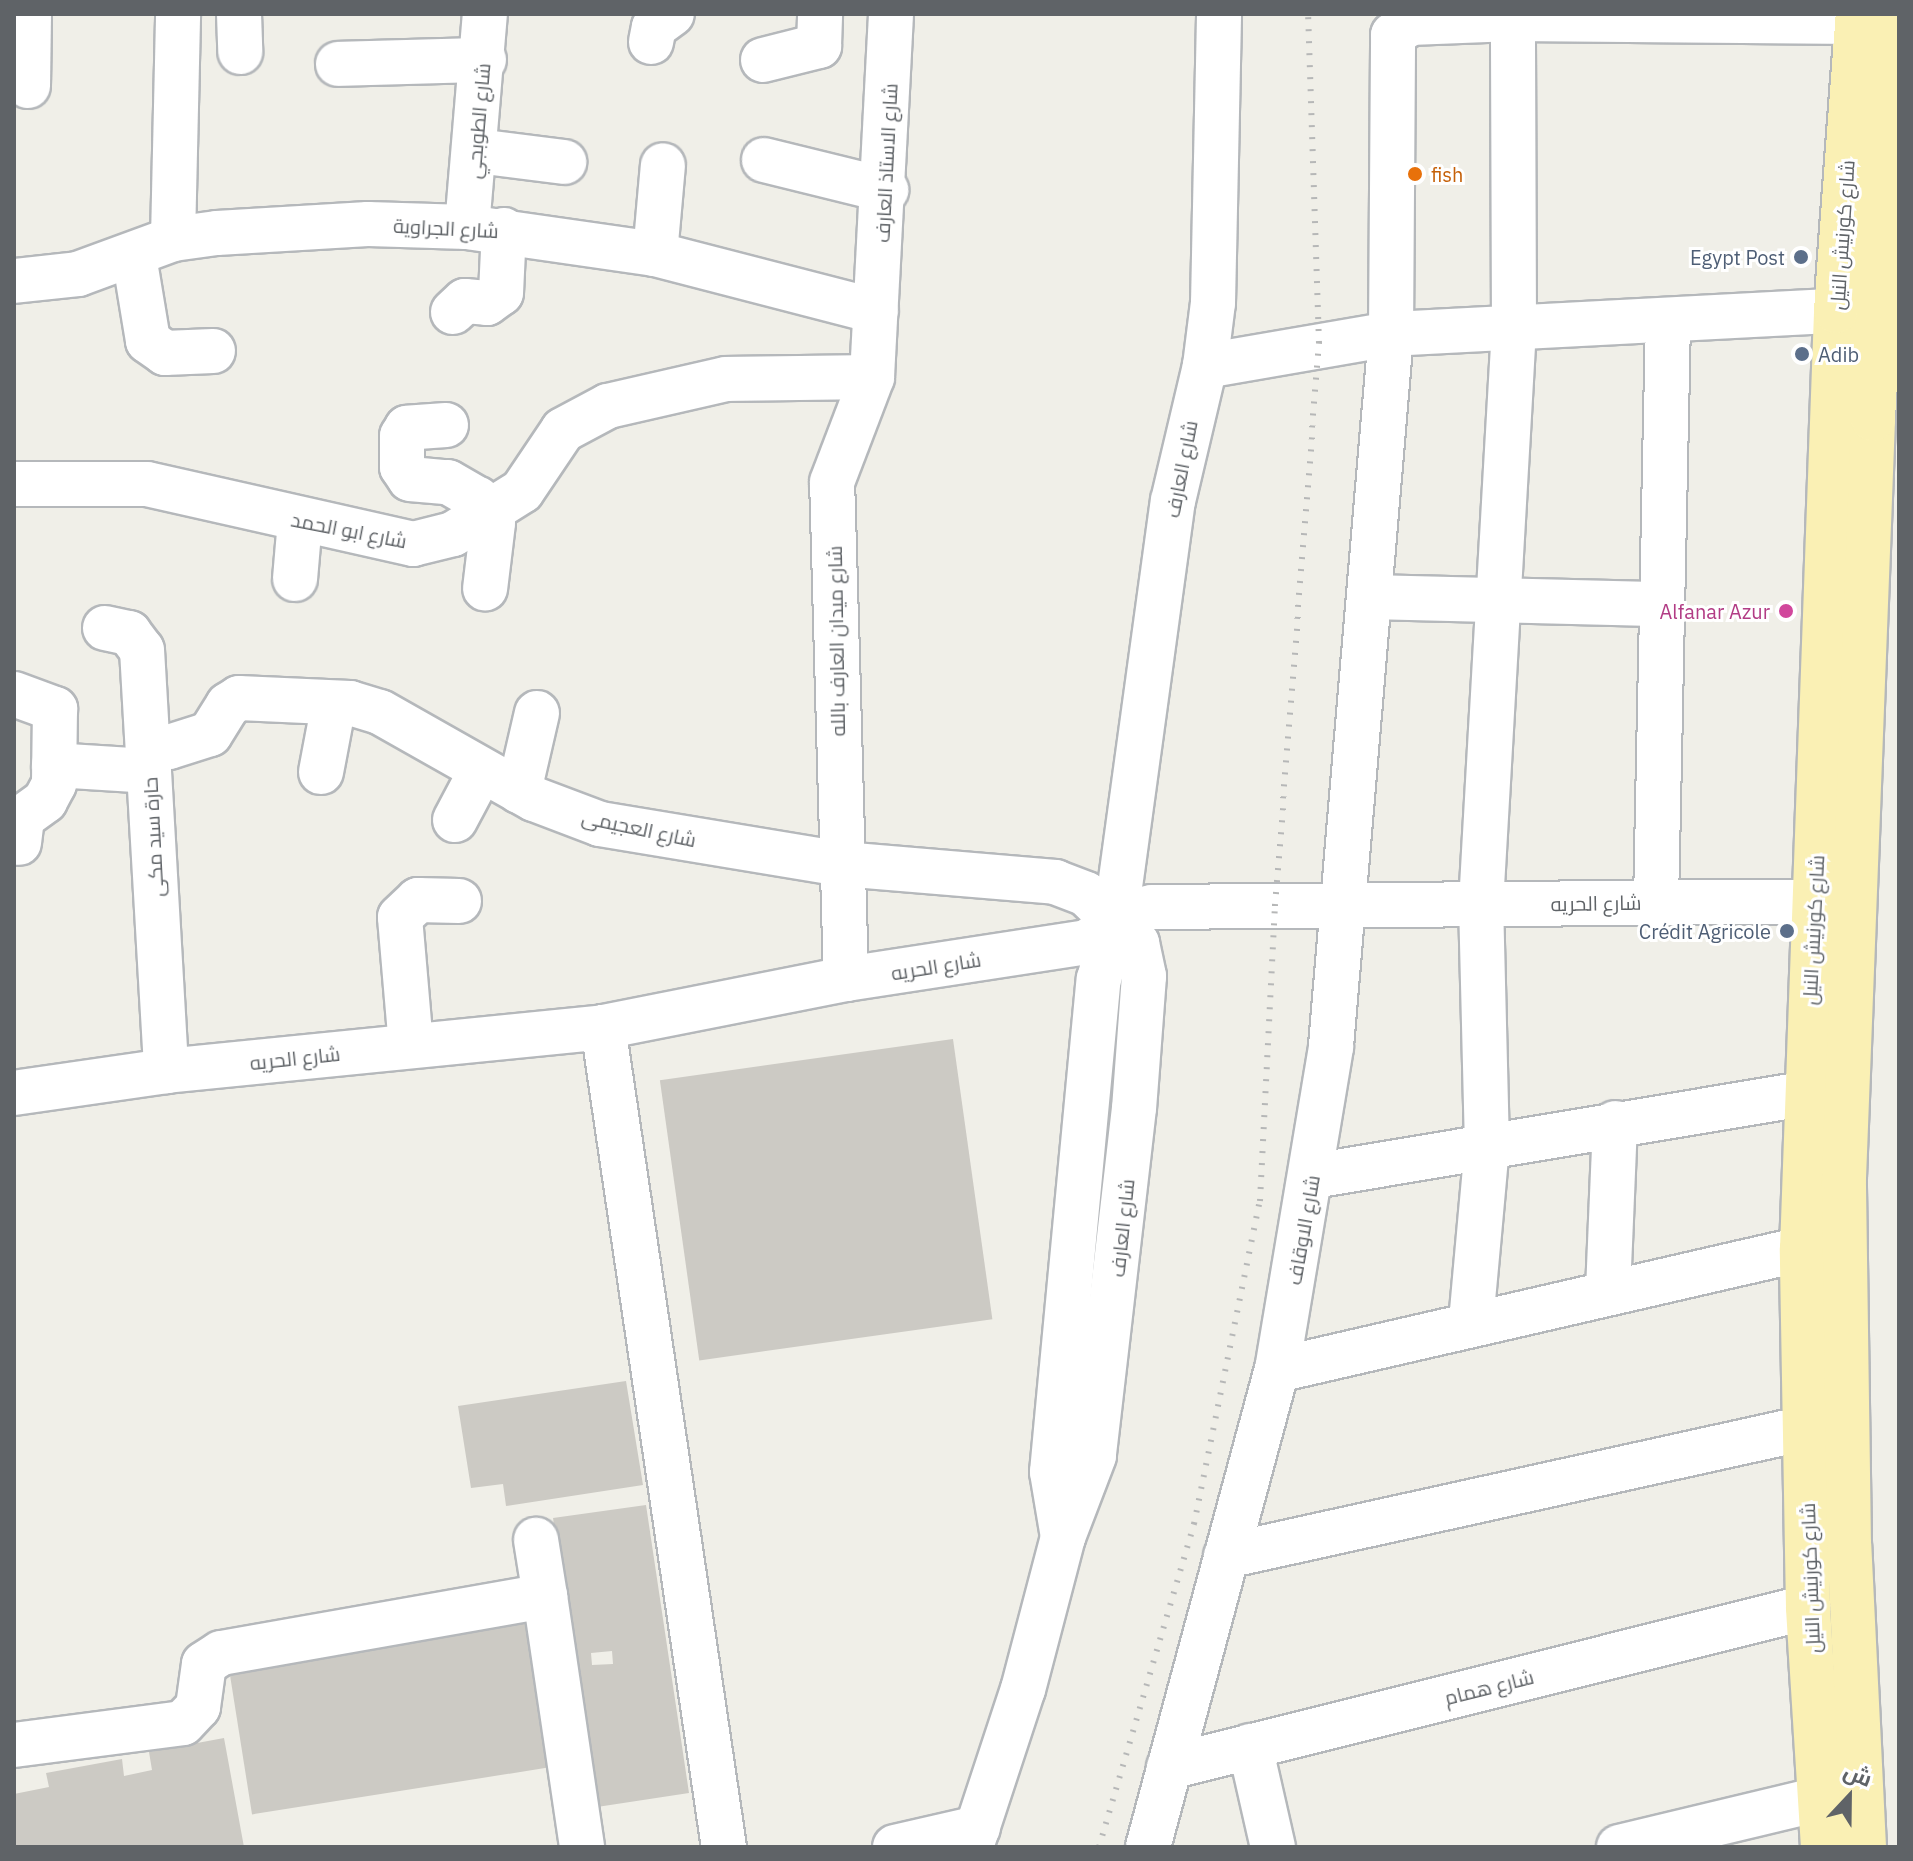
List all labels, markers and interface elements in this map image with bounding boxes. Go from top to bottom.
street label: شارع الطوبجي [461,62,495,180]
street label: شارع الاستاذ العارف [870,83,902,243]
street label: شارع كورنيش النيل [1825,159,1859,311]
place label: fish [1431,162,1463,186]
marker: fish [1406,165,1424,183]
street label: شارع الجراوية [393,213,499,243]
place label: Egypt Post [1690,245,1785,269]
marker: Egypt Post [1792,248,1810,266]
place label: Adib [1818,342,1859,366]
marker: Adib [1793,345,1811,363]
street label: شارع العارف [1160,418,1202,520]
street label: شارع ابو الحمد [289,507,409,553]
street label: شارع ميدان العارف بالله [822,545,850,737]
place label: Alfanar Azur [1659,599,1770,623]
marker: Alfanar Azur [1777,602,1795,620]
street label: حارة سيد مكى [138,776,168,898]
street label: شارع العجيمى [580,804,698,852]
street label: شارع كورنيش النيل [1797,854,1829,1006]
street label: شارع الحريه [1550,890,1642,916]
place label: Crédit Agricole [1639,919,1771,943]
marker: Crédit Agricole [1778,922,1796,940]
street label: شارع الحريه [889,947,983,985]
street label: شارع الحريه [249,1041,341,1075]
street label: شارع الاوقاف [1282,1173,1324,1287]
street label: شارع العارف [1105,1178,1139,1278]
street label: شارع كورنيش النيل [1795,1502,1825,1654]
street label: شارع همام [1442,1664,1536,1710]
text: ش [1840,1756,1877,1793]
north arrow [1809,1757,1889,1837]

